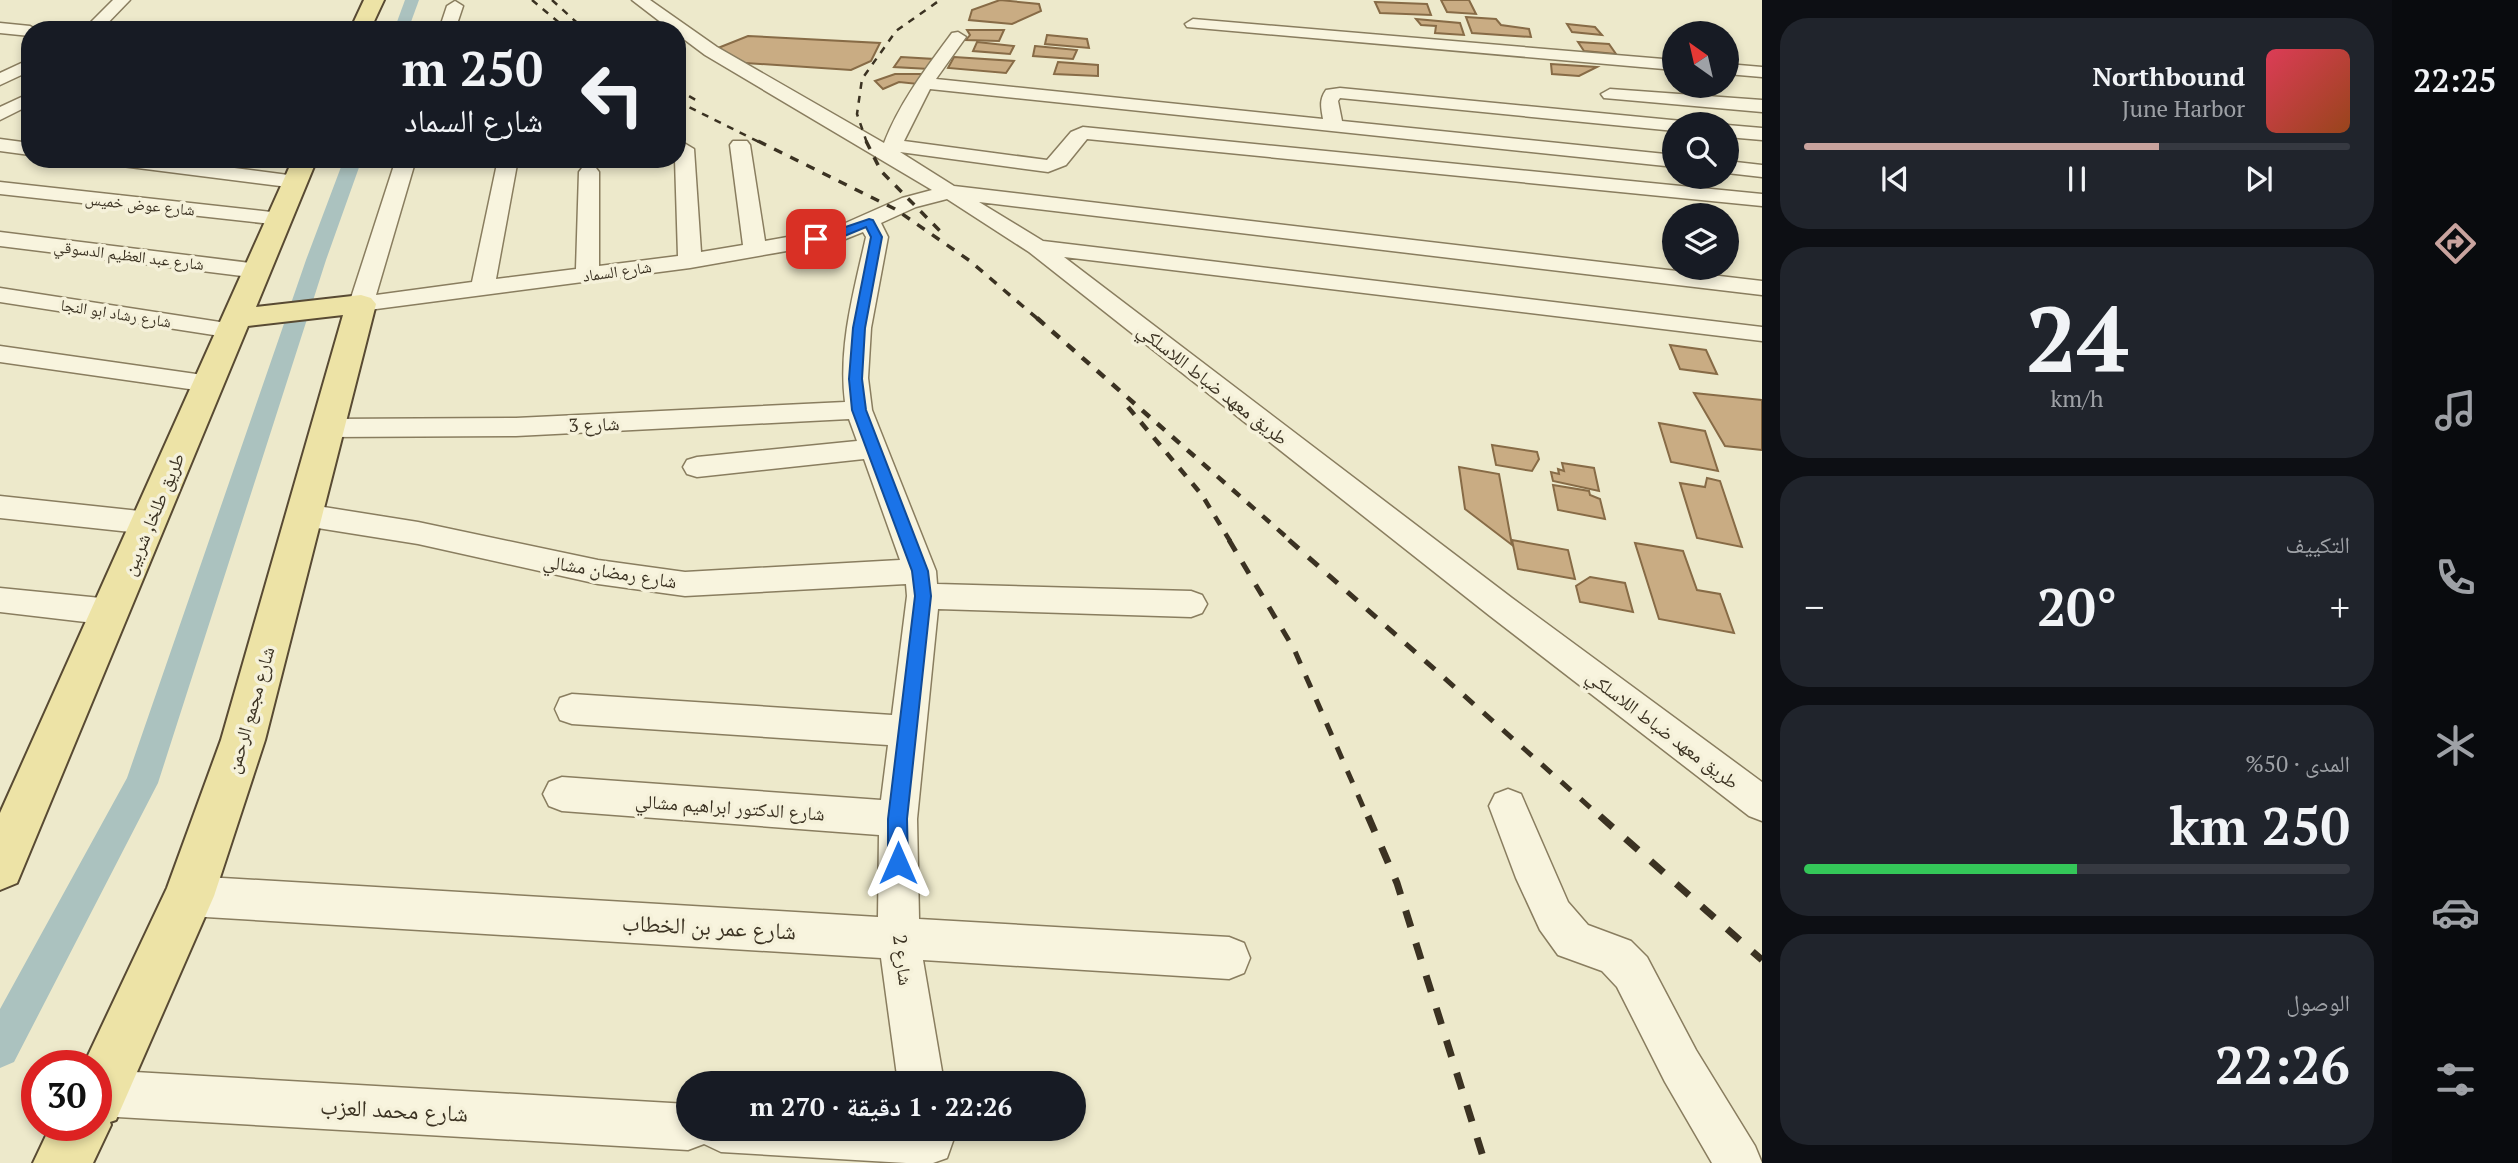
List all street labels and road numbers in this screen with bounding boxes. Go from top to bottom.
street label: شارع عوض خميس [84,187,196,221]
street label: شارع عبد العظيم الدسوقي [52,235,205,277]
street label: شارع السماد [581,255,653,287]
street label: شارع رشاد ابو النجا [59,293,173,333]
street label: طريق معهد ضباط اللاسلكي [1131,317,1294,453]
street label: شارع 3 [568,410,620,437]
street label: طريق طلخا, شربين [115,449,190,579]
street label: شارع رمضان مشالي [541,548,679,597]
street label: شارع مجمع الرحمن [219,644,281,776]
street label: طريق معهد ضباط اللاسلكي [1580,663,1745,797]
street label: شارع الدكتور ابراهيم مشالي [634,787,826,829]
street label: شارع عمر بن الخطاب [621,906,797,947]
street label: شارع 2 [888,933,919,987]
street label: شارع محمد العزب [319,1090,469,1129]

